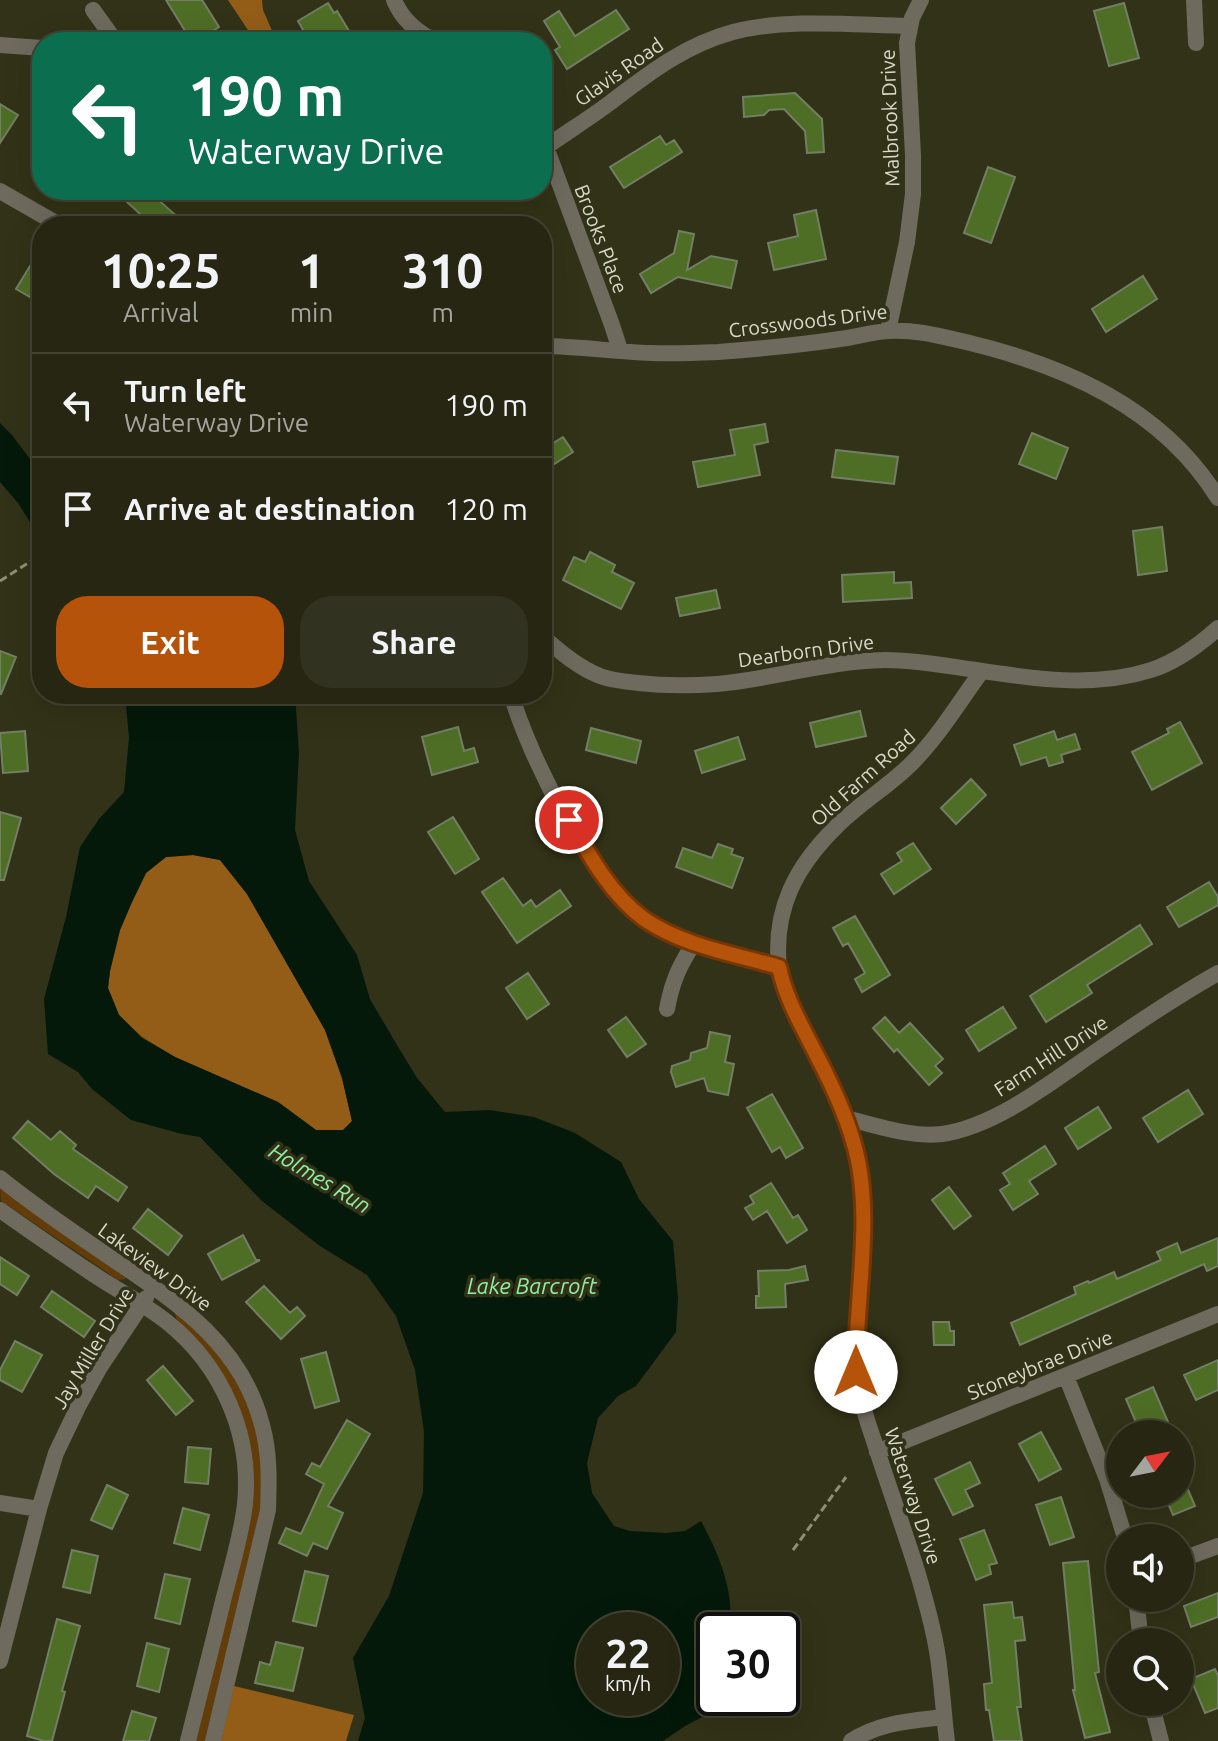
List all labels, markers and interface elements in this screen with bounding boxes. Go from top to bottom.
street label: Glavis Road [570,33,667,110]
street label: Malbrook Drive [876,49,903,187]
icon: left [56,64,160,168]
text: 190 m [188,64,344,127]
text: Waterway Drive [188,130,444,171]
street label: Brooks Place [570,181,633,297]
text: 10:25 [101,243,221,297]
text: 1 [298,243,325,297]
text: 310 [402,243,483,297]
text: Arrival [123,298,199,327]
text: min [290,298,333,327]
text: m [431,298,454,327]
street label: Crosswoods Drive [727,299,889,342]
text: Turn left [124,374,246,408]
icon: left [56,383,100,427]
text: 190 m [444,388,528,422]
text: Waterway Drive [124,408,309,437]
icon: arrive [56,487,100,531]
text: Arrive at destination [124,492,416,526]
text: 120 m [444,492,528,526]
button: Exit [56,596,284,688]
button: Share [300,596,528,688]
street label: Dearborn Drive [736,630,876,671]
street label: Old Farm Road [806,725,920,831]
pin [535,786,603,854]
icon: arrive [547,798,591,842]
street label: Farm Hill Drive [990,1010,1112,1101]
water label: Holmes Run [265,1137,376,1218]
street label: Lakeview Drive [94,1218,216,1315]
water label: Lake Barcroft [467,1273,597,1299]
street label: Jay Miller Drive [47,1283,138,1413]
street label: Stoneybrae Drive [964,1325,1116,1404]
position arrow [814,1330,898,1414]
north arrow [1106,1420,1194,1508]
map controls [1106,1420,1194,1716]
street label: Waterway Drive [881,1425,946,1567]
button: sound [1106,1524,1194,1612]
speed limit sign: 30 [696,1612,800,1716]
button: search [1106,1628,1194,1716]
text: 22 [605,1631,651,1676]
text: km/h [605,1672,651,1695]

